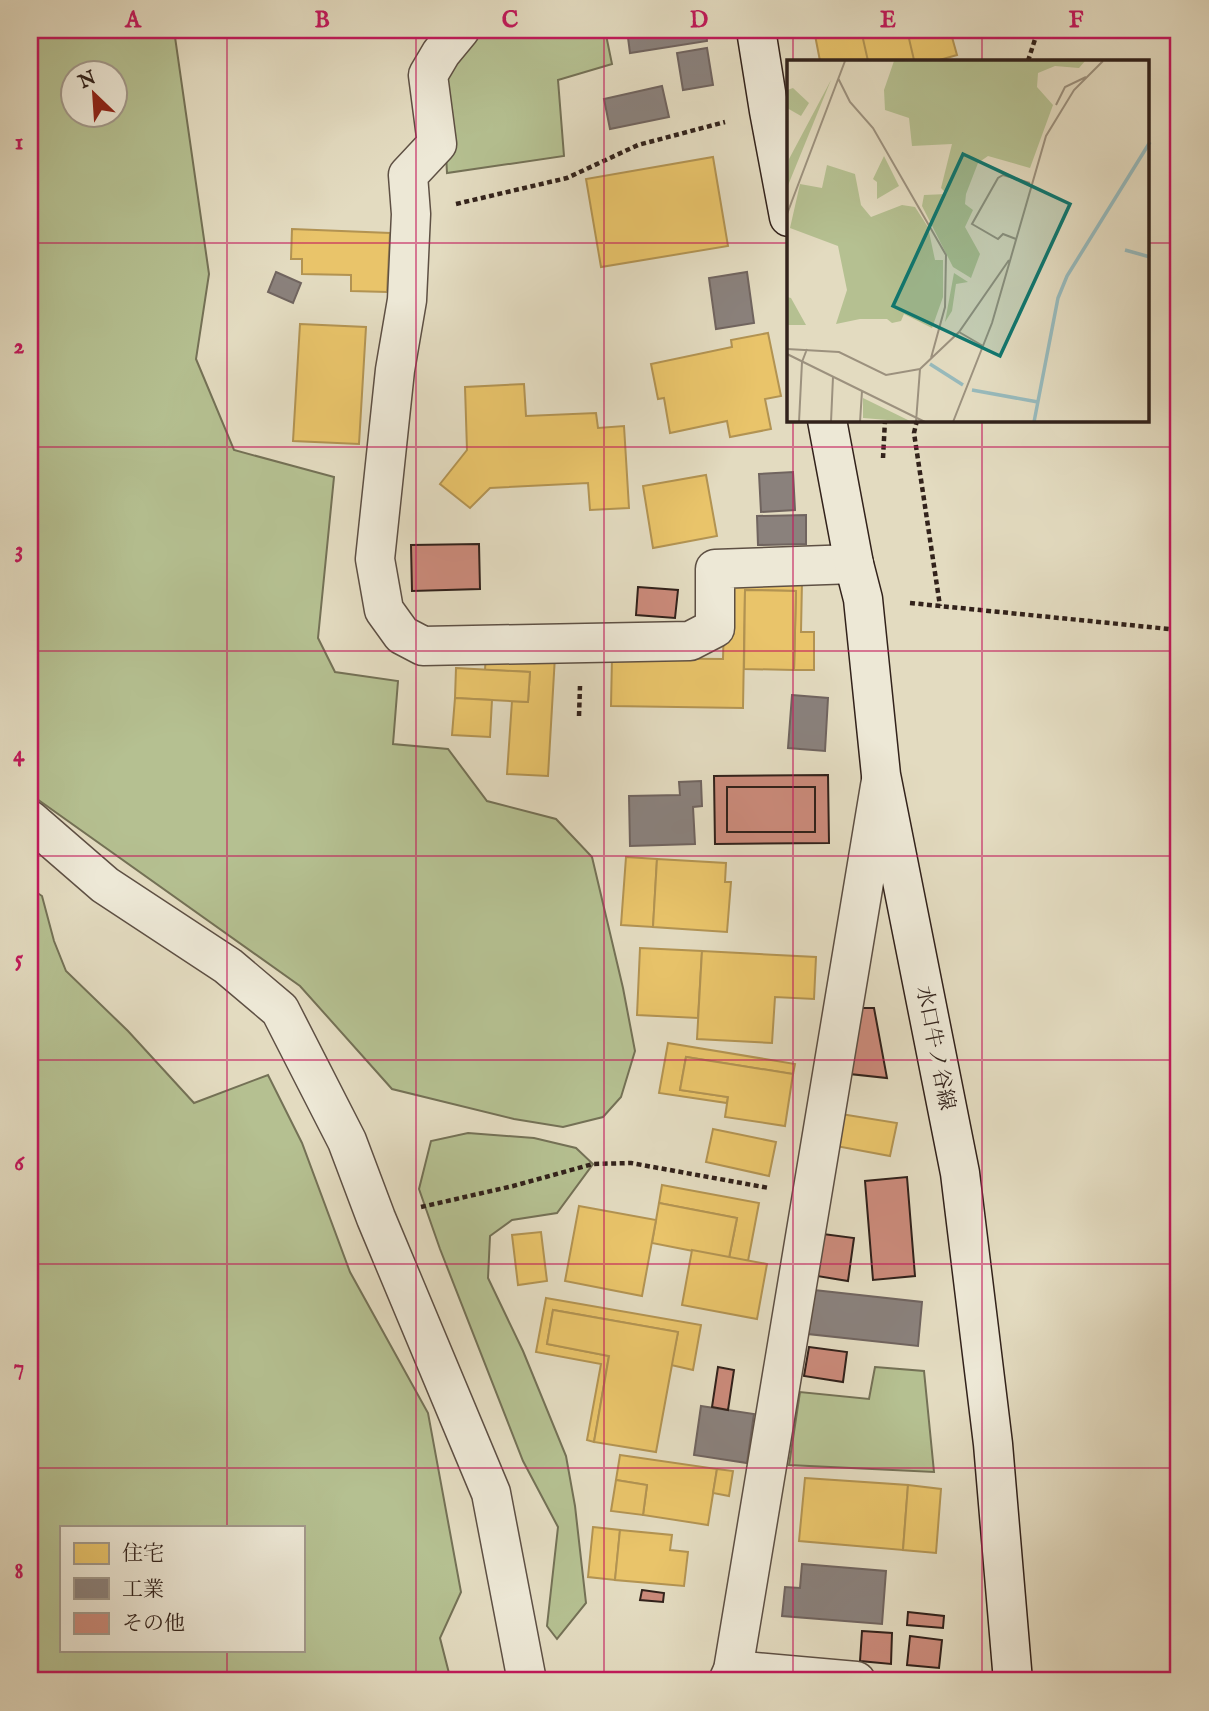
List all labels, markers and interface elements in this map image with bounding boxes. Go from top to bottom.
text: A [124,6,142,35]
text: B [314,6,330,35]
text: C [502,6,519,35]
text: D [690,6,708,35]
text: E [880,6,896,35]
text: F [1069,6,1084,35]
north arrow [60,60,130,130]
inset map [787,60,1150,422]
text: N [74,66,101,95]
text: 1 [15,128,23,157]
text: 2 [14,332,25,361]
text: 3 [15,536,23,565]
text: 4 [13,740,25,769]
text: 5 [15,945,24,974]
street label: 水口牛ノ谷線 [909,984,960,1113]
text: 6 [14,1149,25,1178]
text: 7 [14,1353,24,1382]
legend [60,1526,304,1652]
text: 住宅 [122,1541,164,1568]
text: 8 [14,1557,24,1586]
text: 工業 [122,1577,164,1604]
text: その他 [122,1611,185,1638]

